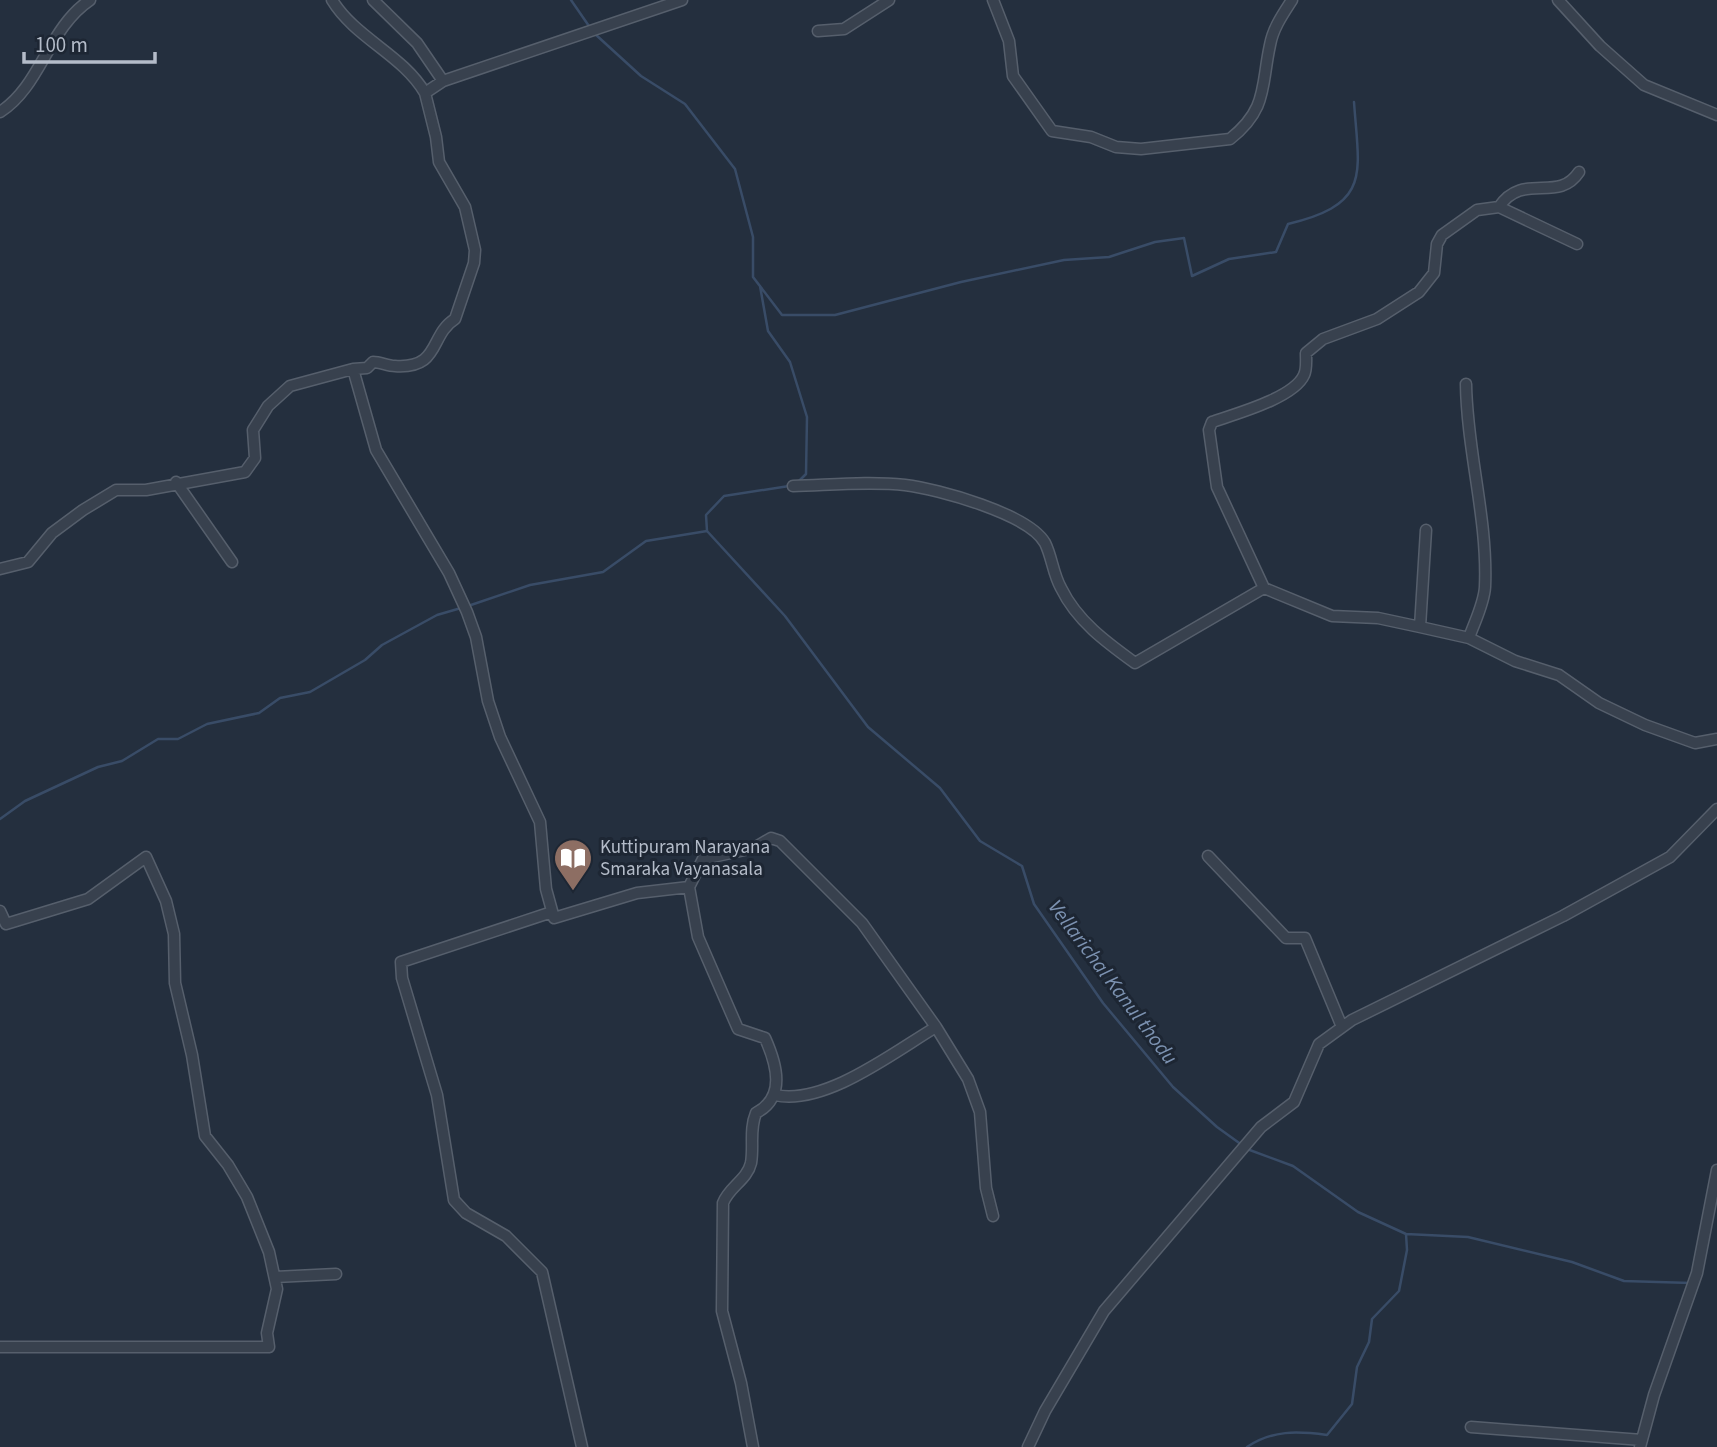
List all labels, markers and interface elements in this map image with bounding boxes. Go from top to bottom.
scale bar [24,21,156,65]
text: 100 m [35,30,88,60]
place label: Kuttipuram Narayana Smaraka Vayanasala [600,834,770,883]
library icon: Kuttipuram Narayana Smaraka Vayanasala [552,837,594,892]
water label: Vellarichal Kanul thodu [1041,893,1185,1071]

